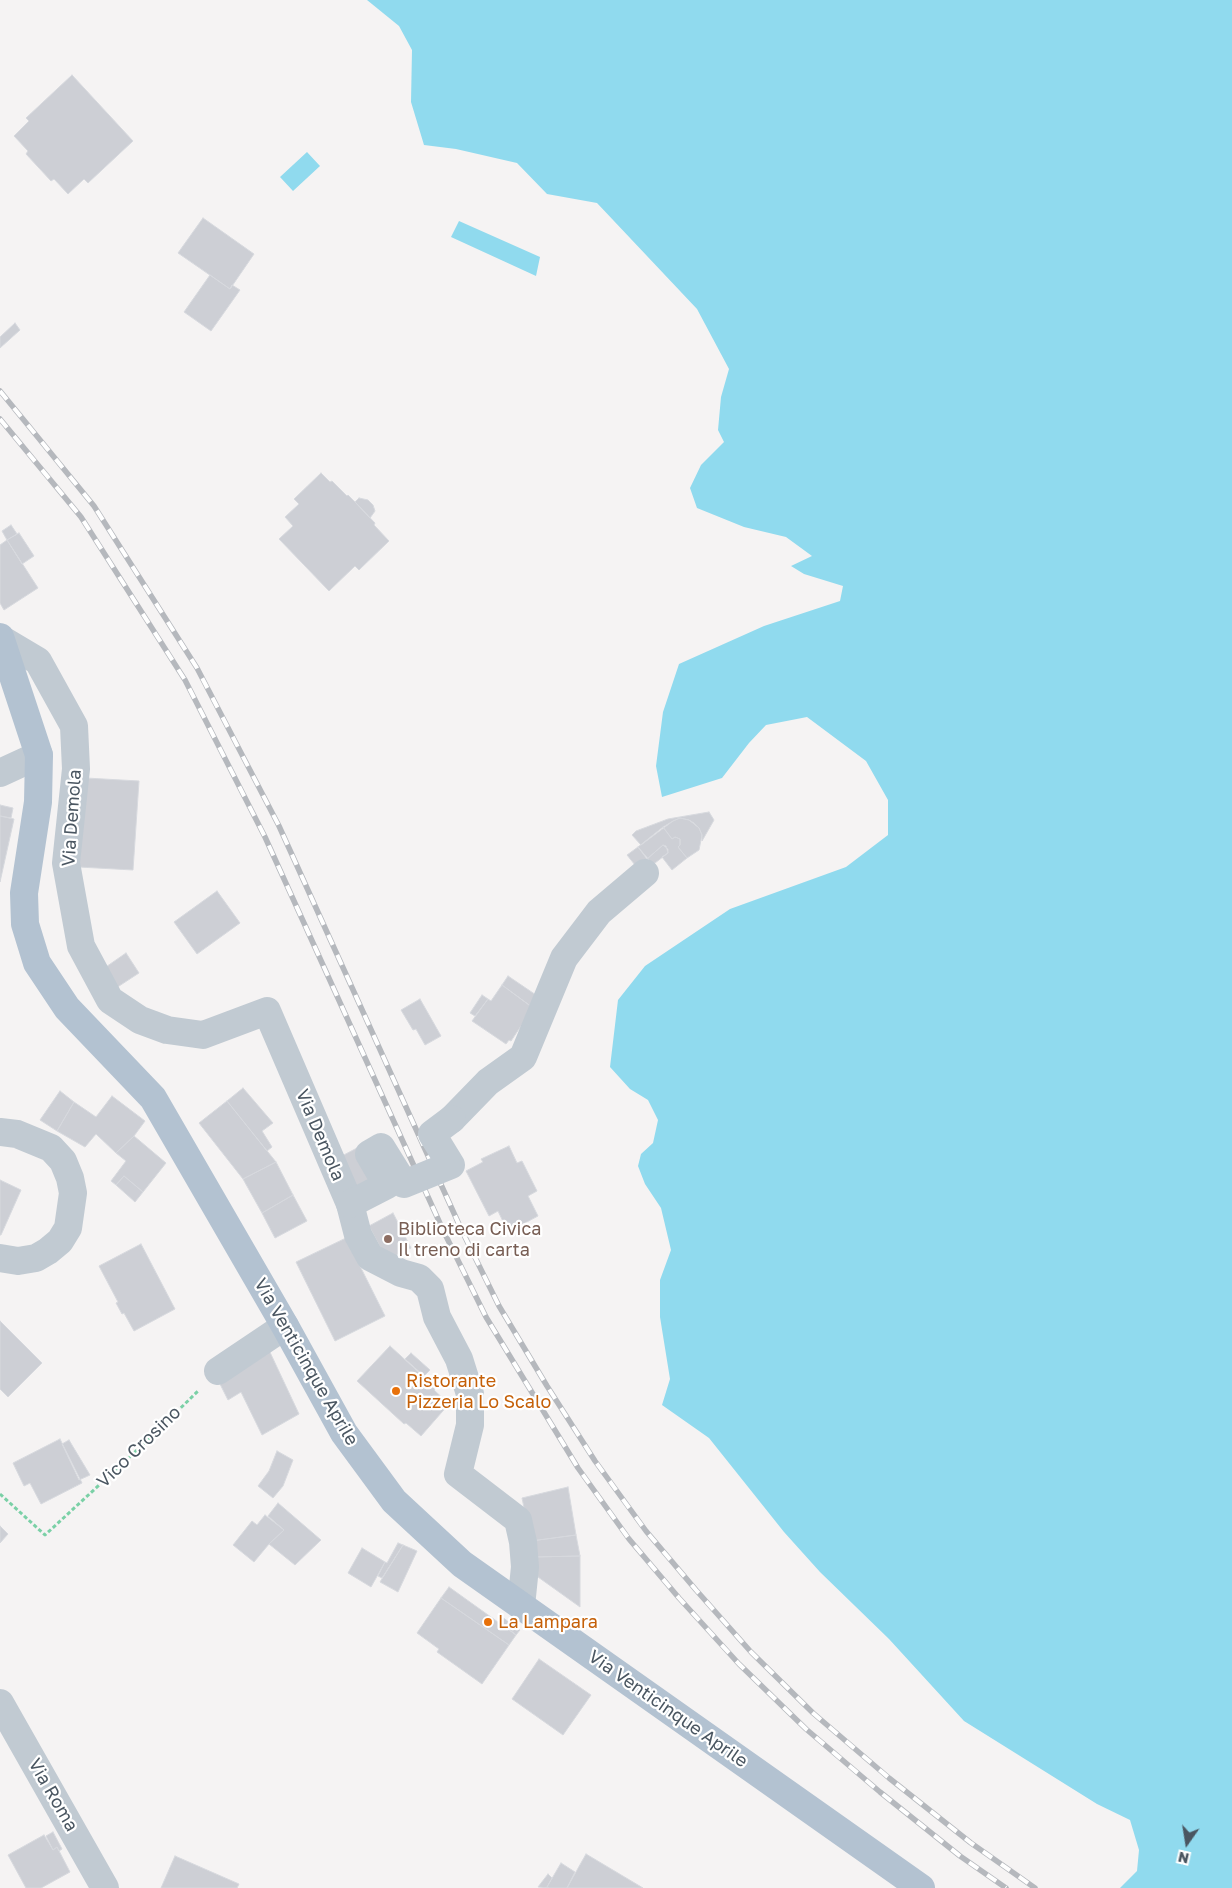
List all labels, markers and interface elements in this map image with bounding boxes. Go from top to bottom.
street label: Via Demola [58,769,86,867]
street label: Via Demola [291,1086,349,1184]
place label: Biblioteca Civica Il treno di carta [398,1218,541,1260]
marker: Biblioteca Civica Il treno di carta [382,1233,394,1245]
street label: Via Venticinque Aprile [249,1275,363,1449]
place label: Ristorante Pizzeria Lo Scalo [406,1370,551,1412]
marker: Ristorante Pizzeria Lo Scalo [390,1385,402,1397]
street label: Vico Crosino [93,1402,185,1492]
place label: La Lampara [498,1611,598,1633]
marker: La Lampara [482,1616,494,1628]
street label: Via Venticinque Aprile [584,1646,752,1772]
street label: Via Roma [24,1755,82,1835]
north arrow [1162,1818,1212,1868]
text: N [1176,1849,1191,1868]

